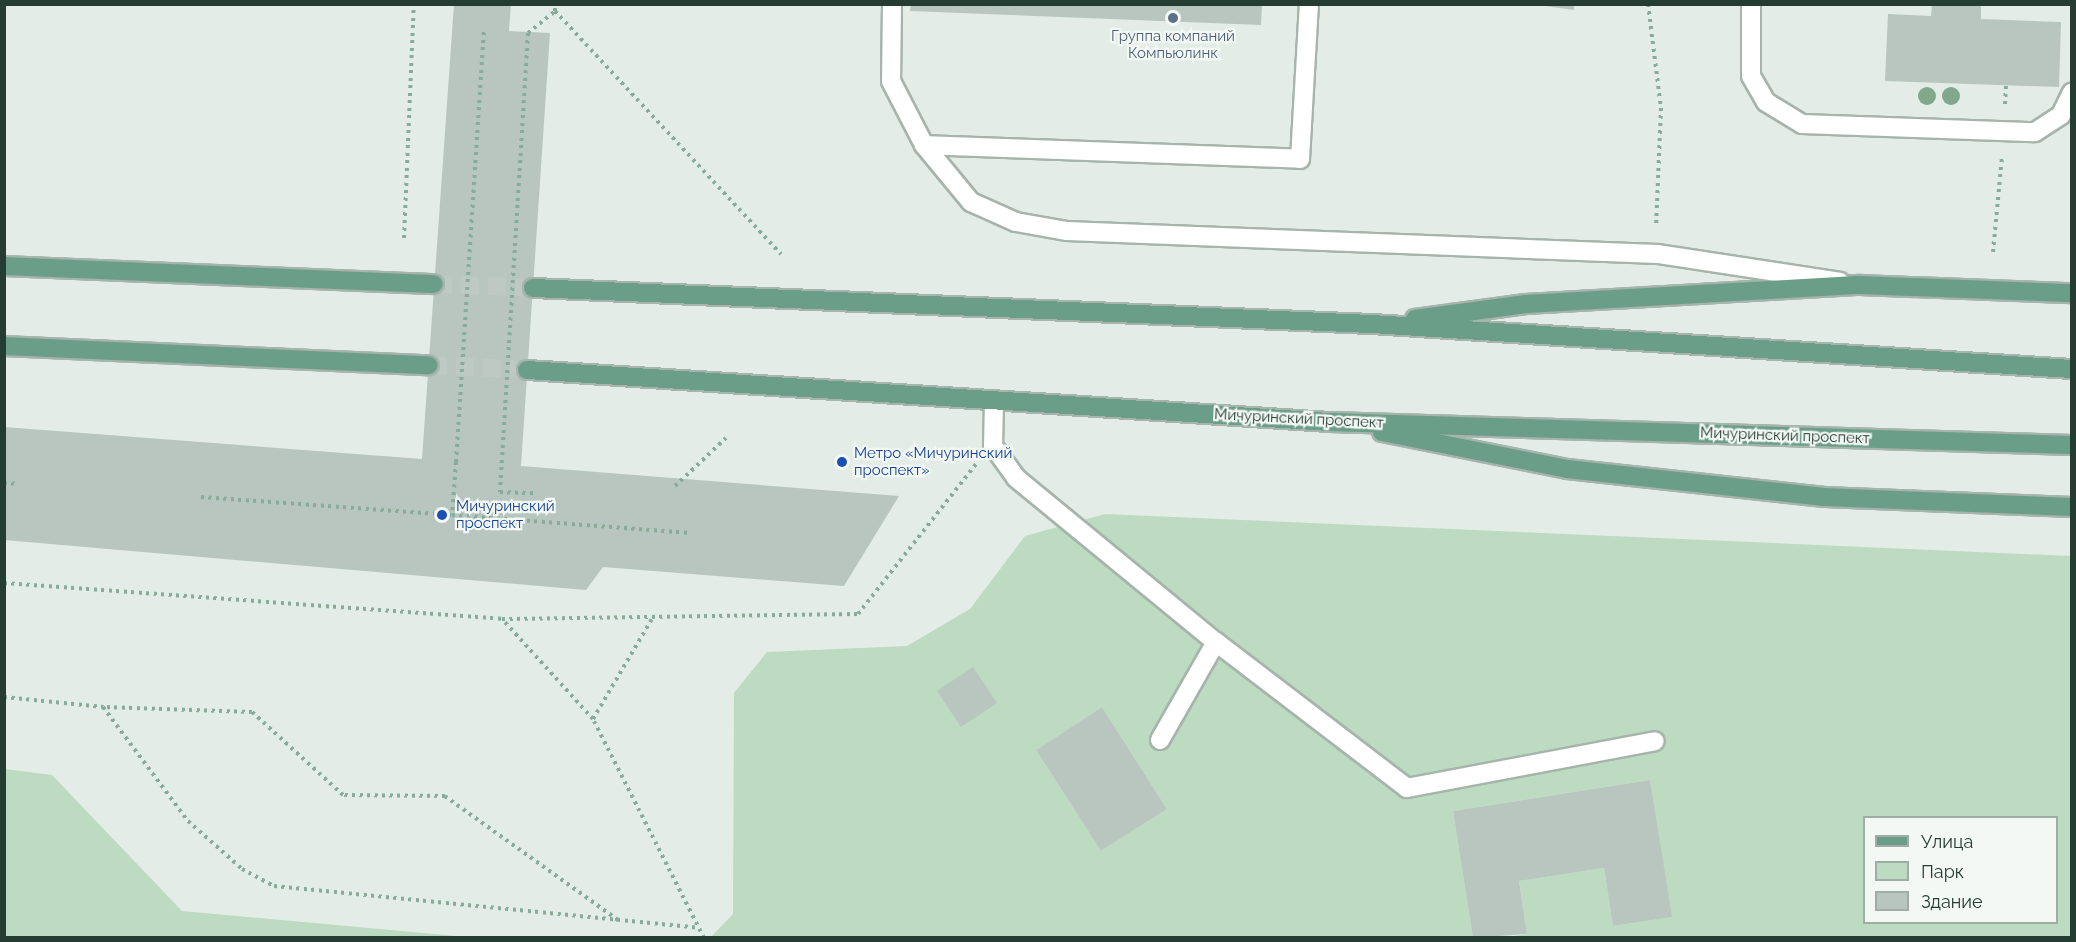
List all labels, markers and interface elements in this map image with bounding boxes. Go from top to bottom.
marker: Группа компаний Компьюлинк [1166,11,1180,25]
place label: Группа компаний Компьюлинк [1111,27,1235,62]
street label: Мичуринский проспект [1214,406,1384,432]
street label: Мичуринский проспект [1700,424,1870,448]
place label: Метро «Мичуринский проспект» [854,444,1012,479]
marker: Метро «Мичуринский проспект» [835,455,849,469]
place label: Мичуринский проспект [456,497,555,532]
marker: Мичуринский проспект [433,506,451,524]
legend [1863,816,2058,924]
text: Улица [1921,831,1973,852]
text: Парк [1921,861,1964,882]
text: Здание [1921,891,1983,912]

